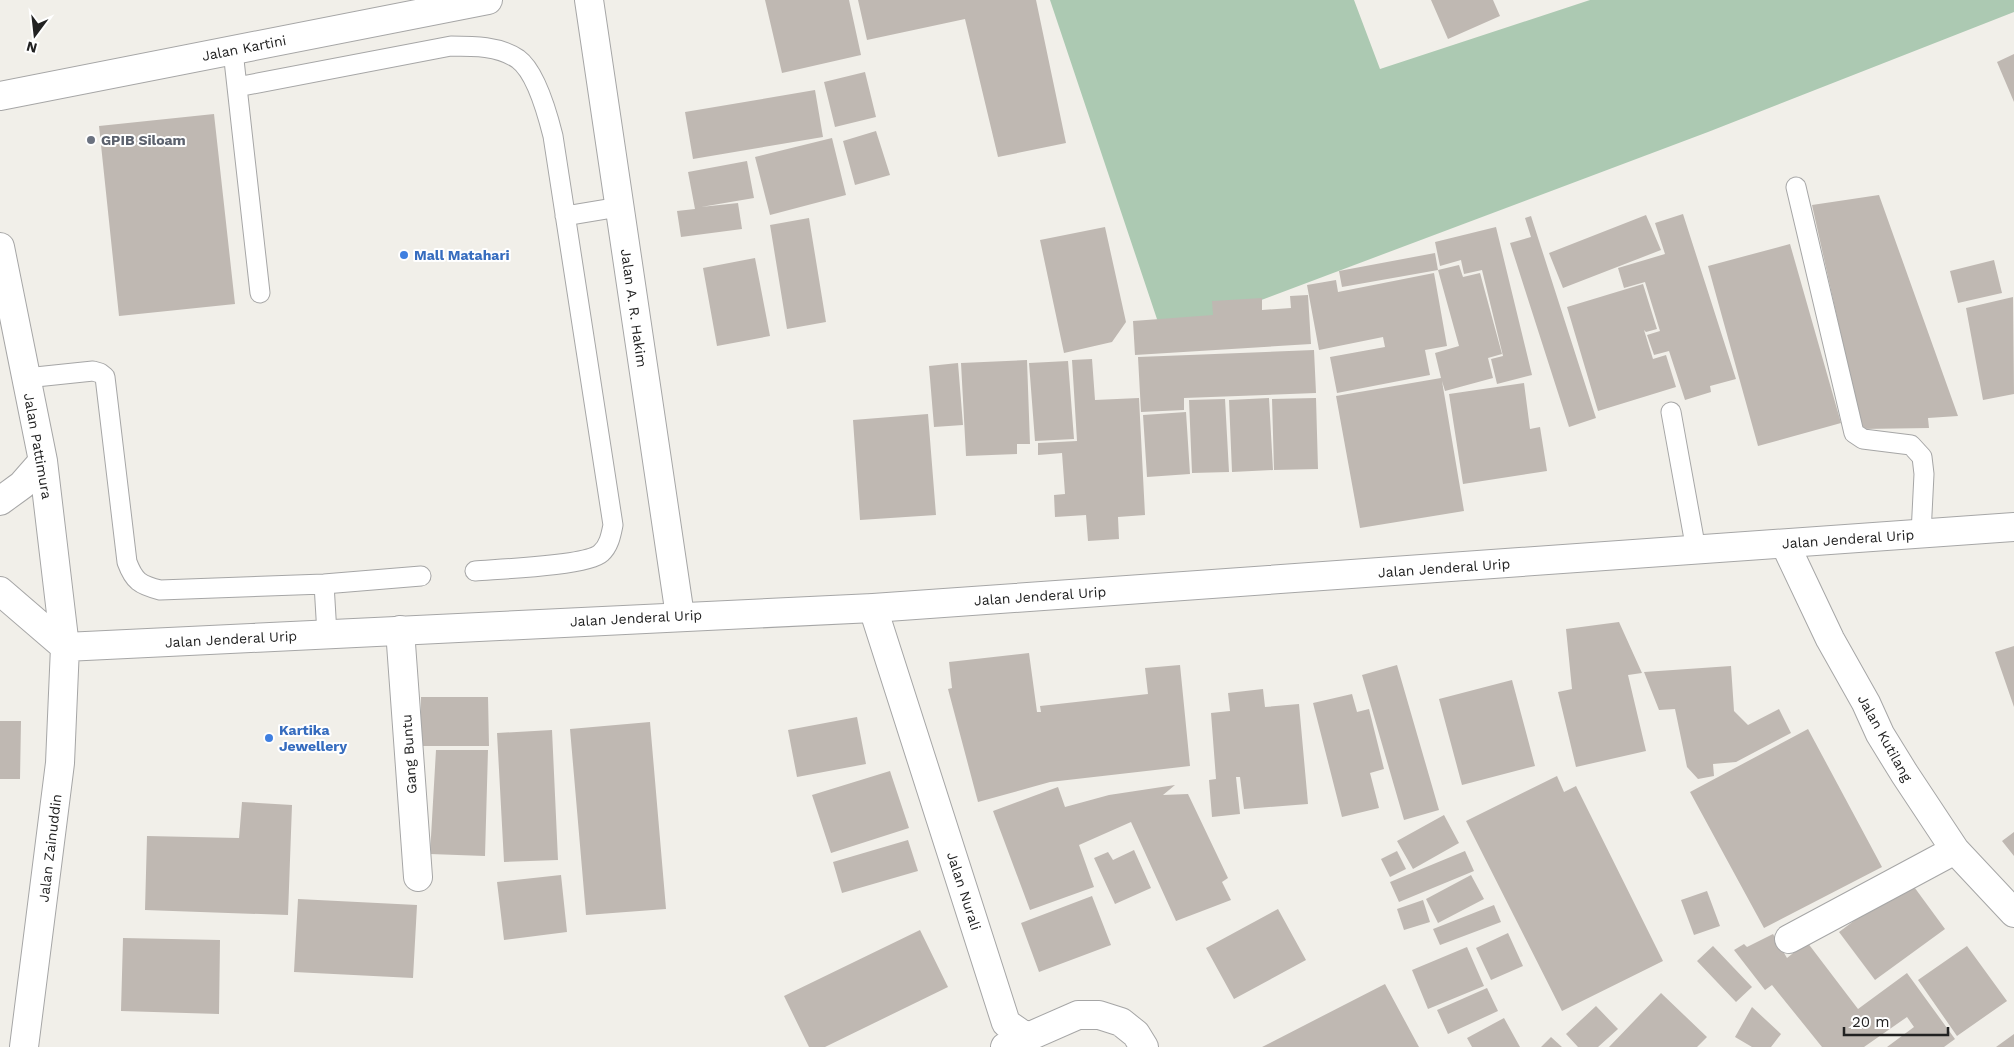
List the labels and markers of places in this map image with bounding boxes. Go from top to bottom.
place label: GPIB Siloam [101,132,186,148]
marker: GPIB Siloam [85,134,97,146]
place label: Mall Matahari [414,247,510,263]
marker: Mall Matahari [398,249,410,261]
place label: Kartika Jewellery [279,722,347,754]
marker: Kartika Jewellery [263,732,275,744]

